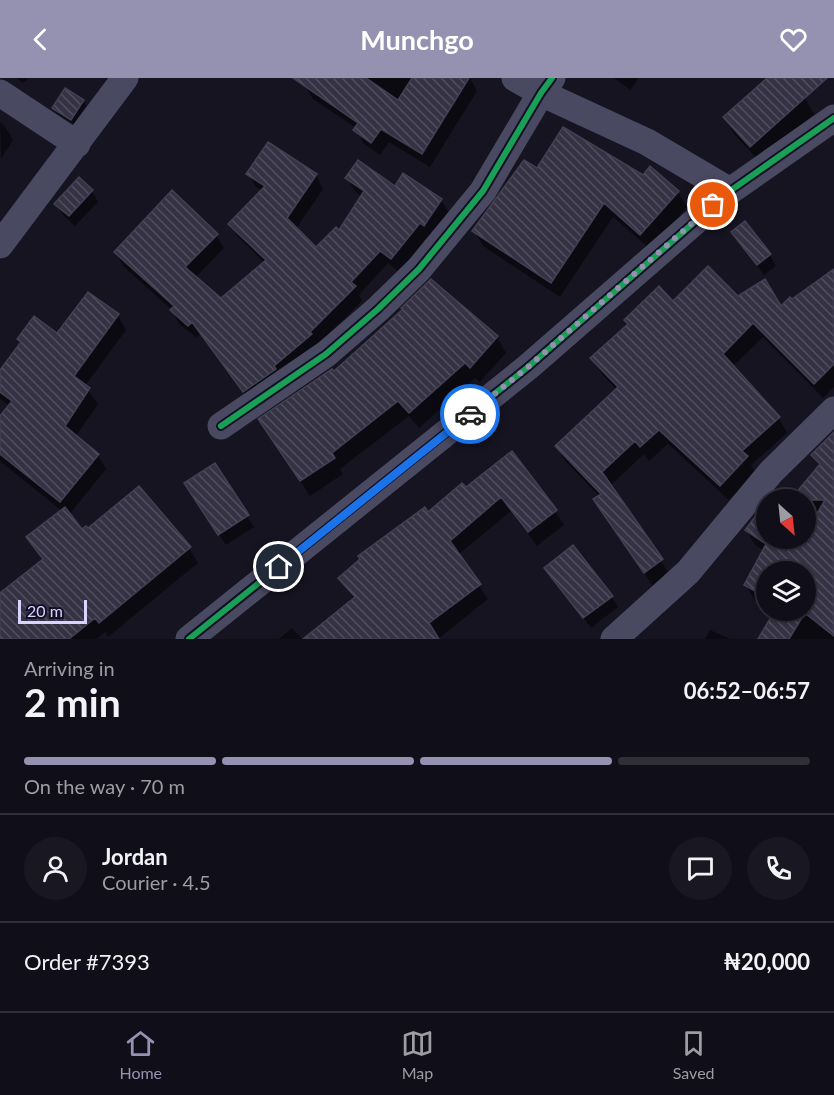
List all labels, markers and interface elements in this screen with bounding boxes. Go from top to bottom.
icon: back [24,23,57,56]
text: Munchgo [360,23,474,56]
icon: heart [777,23,810,56]
pin [687,179,738,230]
icon: bag [696,188,729,221]
courier [440,384,500,444]
icon: car [454,398,487,431]
north arrow [756,489,816,549]
map controls [756,489,816,621]
pin [253,541,304,592]
icon: home [262,550,295,583]
button: layers [756,561,816,621]
scale bar [18,597,87,624]
text: 20 m [27,601,63,620]
text: Arriving in [24,656,115,680]
text: 06:52–06:57 [684,677,810,704]
text: 2 min [24,679,121,725]
text: On the way · 70 m [24,774,185,798]
button: person [24,837,87,900]
button: chat [669,837,732,900]
button: phone [747,837,810,900]
text: Jordan [102,843,168,870]
text: Courier · 4.5 [102,870,211,894]
text: Order #7393 [24,948,150,975]
text: ₦20,000 [723,948,810,975]
tab: Home [119,1027,162,1082]
tab: Map [401,1027,434,1082]
tab: Saved [673,1027,715,1082]

